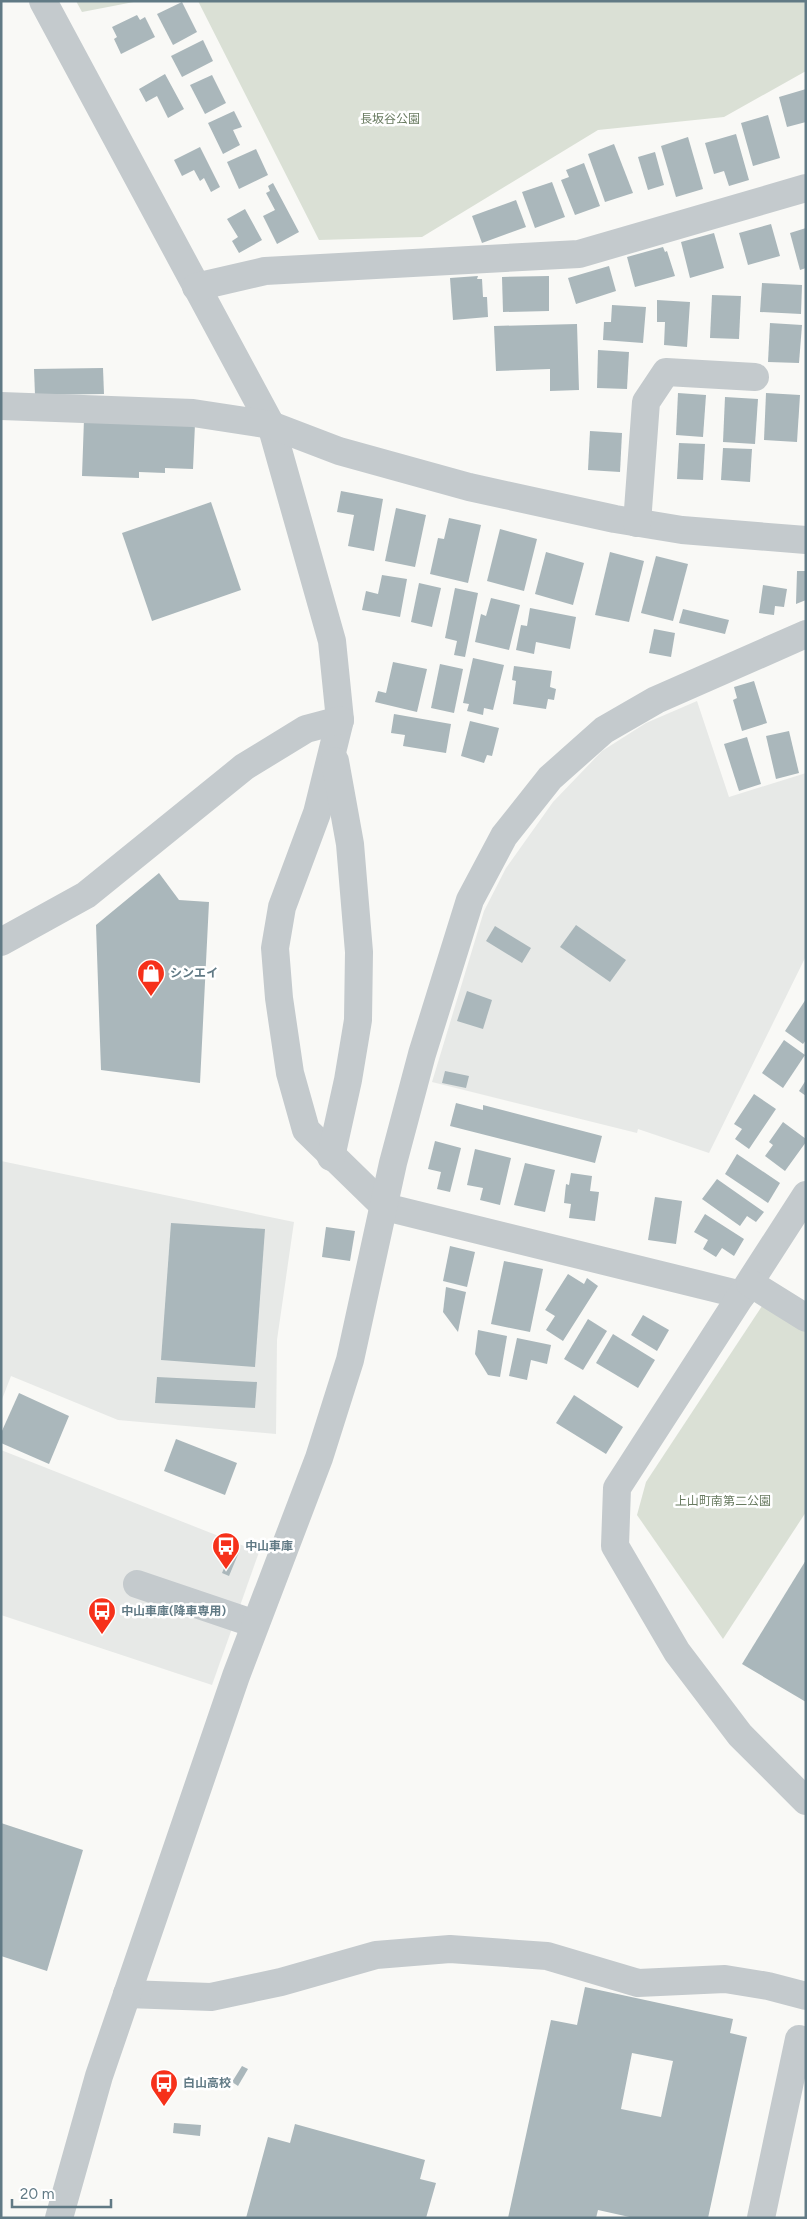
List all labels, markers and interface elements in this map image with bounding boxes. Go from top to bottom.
park label: 長坂谷公園 [360,112,420,126]
shop icon: シンエイ [136,958,166,997]
place label: シンエイ [170,966,218,980]
park label: 上山町南第二公園 [675,1494,771,1508]
bus stop icon: 中山車庫 [211,1531,241,1570]
place label: 中山車庫 [245,1539,293,1553]
bus stop icon: 中山車庫(降車専用) [87,1596,117,1635]
place label: 中山車庫(降車専用) [121,1604,227,1618]
bus stop icon: 白山高校 [149,2068,179,2107]
place label: 白山高校 [183,2076,231,2090]
scale bar [12,2176,111,2208]
text: 20 m [20,2185,54,2203]

